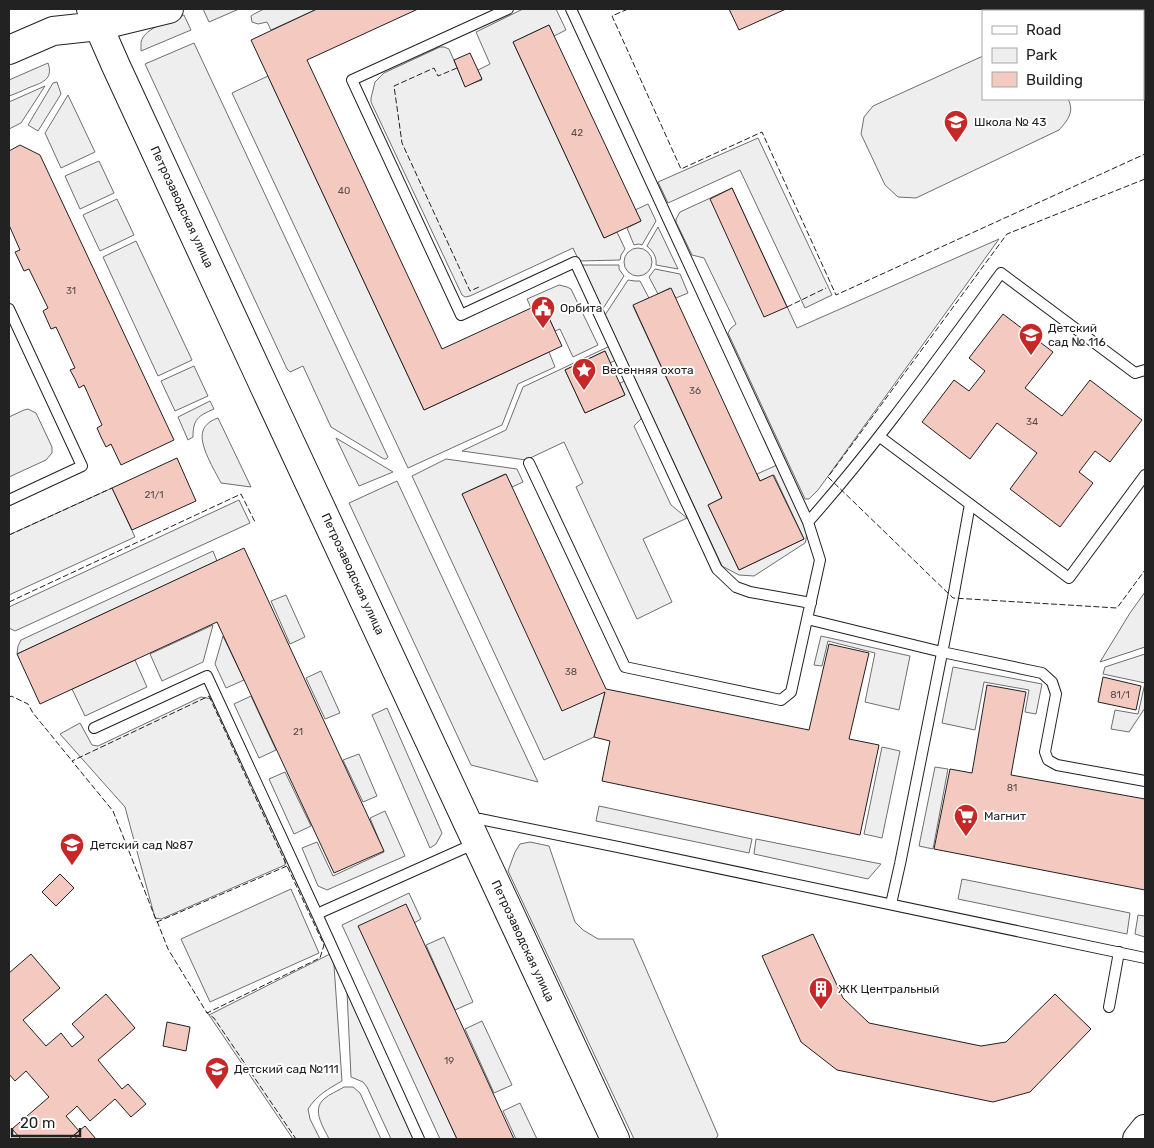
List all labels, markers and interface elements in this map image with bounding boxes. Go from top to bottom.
legend [982,10,1144,100]
text: Road [1026,21,1062,39]
text: Park [1026,46,1057,64]
text: Building [1026,71,1083,89]
school or university icon: Школа № 43 [943,109,969,143]
place label: Школа № 43 [974,115,1046,129]
house number: 42 [571,127,583,139]
street label: Петрозаводская улица [148,144,216,270]
house number: 40 [338,185,350,197]
house number: 31 [66,285,76,297]
public building icon: Орбита [530,295,556,329]
place label: Орбита [560,301,602,315]
place label: Детский сад № 116 [1048,321,1106,349]
school or university icon: Детский сад № 116 [1018,322,1044,356]
place icon: Весенняя охота [571,357,597,391]
place label: Весенняя охота [602,363,694,377]
house number: 36 [689,385,701,397]
house number: 34 [1026,416,1038,428]
house number: 21/1 [144,489,164,501]
street label: Петрозаводская улица [319,511,387,637]
house number: 38 [565,666,577,678]
house number: 81/1 [1110,689,1130,701]
house number: 21 [293,726,303,738]
house number: 81 [1007,782,1017,794]
supermarket icon: Магнит [953,803,979,837]
place label: Магнит [984,809,1026,823]
school or university icon: Детский сад №87 [59,832,85,866]
place label: Детский сад №87 [90,838,193,852]
street label: Петрозаводская улица [489,878,557,1004]
building icon: ЖК Центральный [808,976,834,1010]
place label: ЖК Центральный [838,982,939,996]
house number: 19 [444,1055,454,1067]
school or university icon: Детский сад №111 [204,1056,230,1090]
place label: Детский сад №111 [234,1062,339,1076]
scale bar [12,1106,80,1138]
text: 20 m [20,1114,55,1132]

